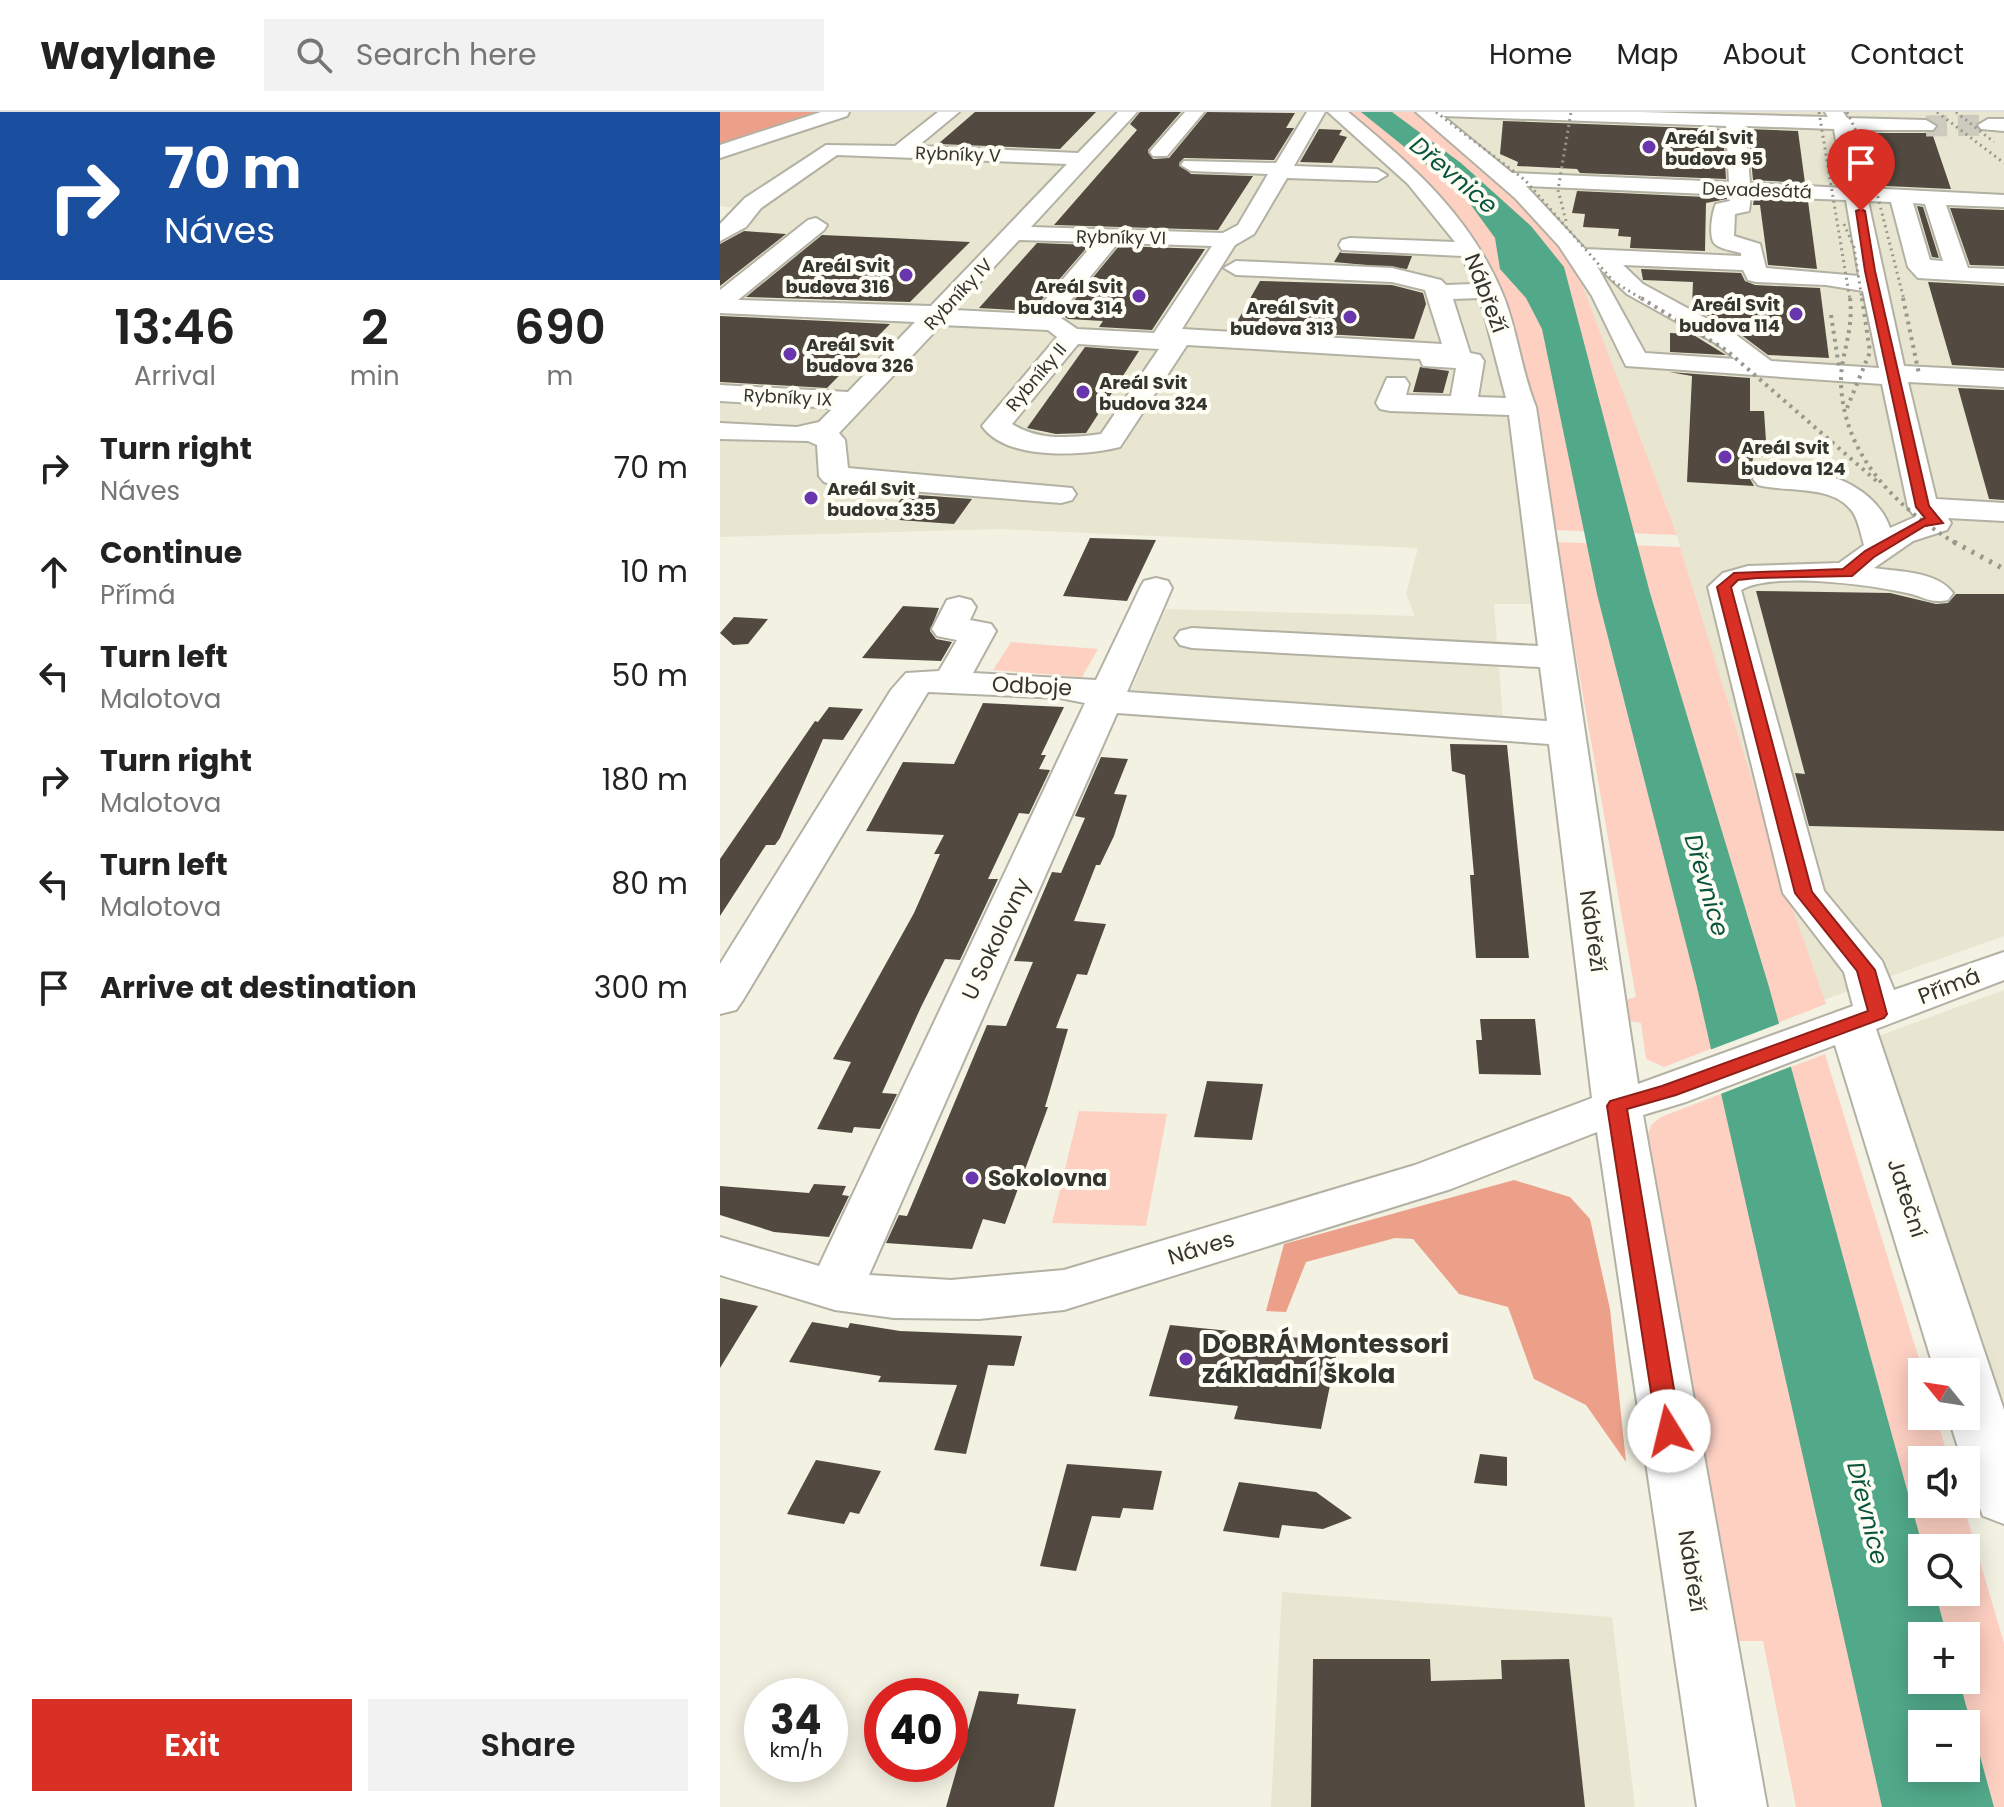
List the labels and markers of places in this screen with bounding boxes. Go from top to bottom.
place label: Areál Svit budova 95 [1665,125,1763,171]
pin [1827,129,1895,211]
marker: Areál Svit budova 95 [1640,138,1658,156]
place label: Areál Svit budova 316 [786,253,890,299]
marker: Areál Svit budova 316 [897,266,915,284]
place label: Areál Svit budova 314 [1018,274,1123,320]
marker: Areál Svit budova 314 [1130,287,1148,305]
place label: Areál Svit budova 114 [1679,292,1780,338]
place label: Areál Svit budova 313 [1230,295,1334,341]
marker: Areál Svit budova 114 [1787,305,1805,323]
marker: Areál Svit budova 313 [1341,308,1359,326]
place label: Areál Svit budova 326 [806,332,914,378]
marker: Areál Svit budova 326 [781,345,799,363]
place label: Areál Svit budova 324 [1099,370,1208,416]
marker: Areál Svit budova 324 [1074,383,1092,401]
place label: Areál Svit budova 124 [1741,435,1846,481]
marker: Areál Svit budova 124 [1716,448,1734,466]
place label: Areál Svit budova 335 [827,476,936,522]
marker: Areál Svit budova 335 [802,489,820,507]
place label: Sokolovna [988,1163,1107,1194]
marker: Sokolovna [963,1169,981,1187]
place label: DOBRÁ Montessori základní škola [1202,1326,1449,1392]
marker: DOBRÁ Montessori základní škola [1177,1350,1195,1368]

